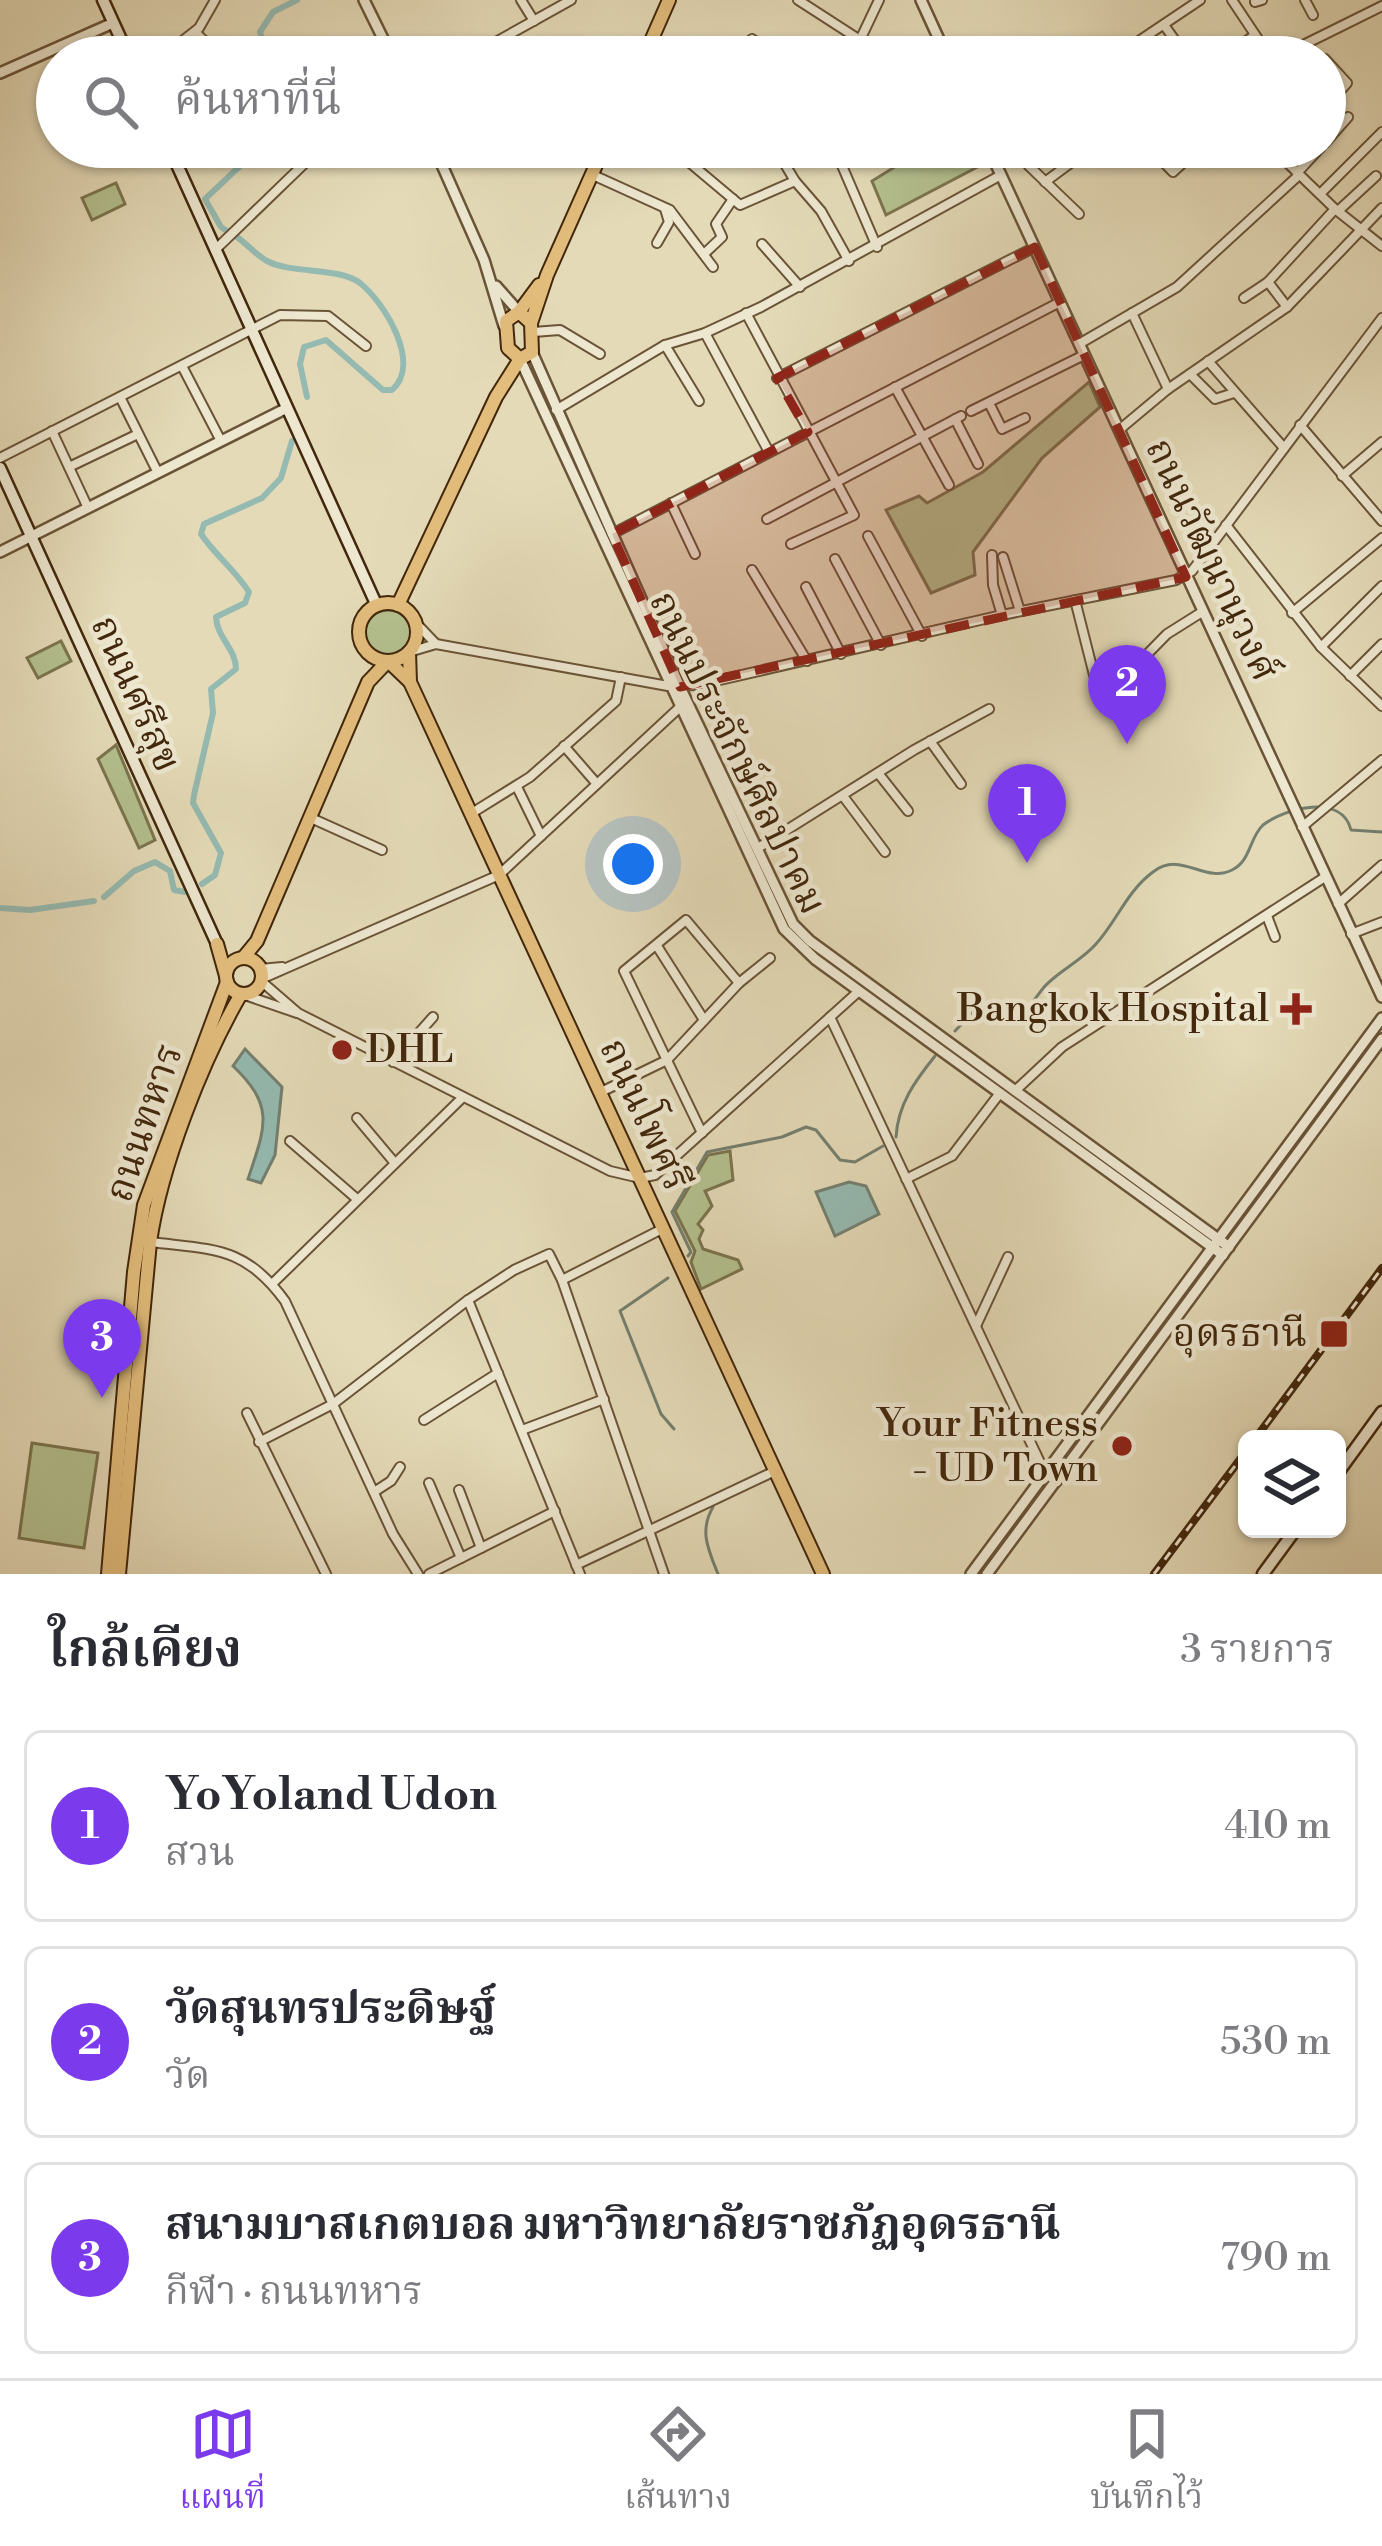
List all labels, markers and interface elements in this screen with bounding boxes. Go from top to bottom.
search box [36,36,1346,168]
icon: search [78,69,144,135]
text: ค้นหาที่นี่ [174,72,342,129]
street label: ถนนวัฒนานุวงศ์ [1133,431,1289,689]
street label: ถนนประจักษ์ศิลปาคม [637,583,837,923]
street label: ถนนศรีสุข [79,608,191,780]
pin: 2 [1088,645,1166,744]
pin: 1 [988,764,1066,863]
your location [603,834,663,894]
place label: Bangkok Hospital [956,985,1269,1034]
marker: Bangkok Hospital [1280,993,1312,1025]
place label: DHL [366,1026,453,1075]
street label: ถนนโพศรี [587,1029,704,1199]
marker: DHL [329,1037,355,1063]
street label: ถนนทหาร [95,1038,195,1208]
pin: 3 [63,1299,141,1398]
place label: อุดรธานี [1173,1310,1307,1359]
marker: อุดรธานี [1318,1318,1350,1350]
place label: Your Fitness - UD Town [876,1400,1098,1494]
map controls [1238,1430,1346,1538]
button: layers [1238,1430,1346,1538]
marker: Your Fitness - UD Town [1109,1433,1135,1459]
text: ใกล้เคียง [48,1619,242,1683]
text: 3 รายการ [1180,1626,1334,1675]
text: YoYoland Udon [165,1767,497,1824]
text: 1 [81,1802,99,1851]
text: 410 m [1224,1802,1331,1851]
text: สวน [165,1829,235,1878]
text: วัดสุนทรประดิษฐ์ [165,1981,495,2038]
text: 2 [78,2018,102,2067]
text: 530 m [1220,2018,1331,2067]
text: วัด [165,2052,210,2101]
text: สนามบาสเกตบอล มหาวิทยาลัยราชภัฏอุดรธานี [165,2197,1060,2254]
text: 3 [78,2234,102,2283]
text: 790 m [1220,2234,1331,2283]
text: กีฬา · ถนนทหาร [165,2268,422,2317]
tab: แผนที่ [179,2401,266,2526]
tab: เส้นทาง [624,2401,732,2526]
tab: บันทึกไว้ [1090,2401,1203,2526]

